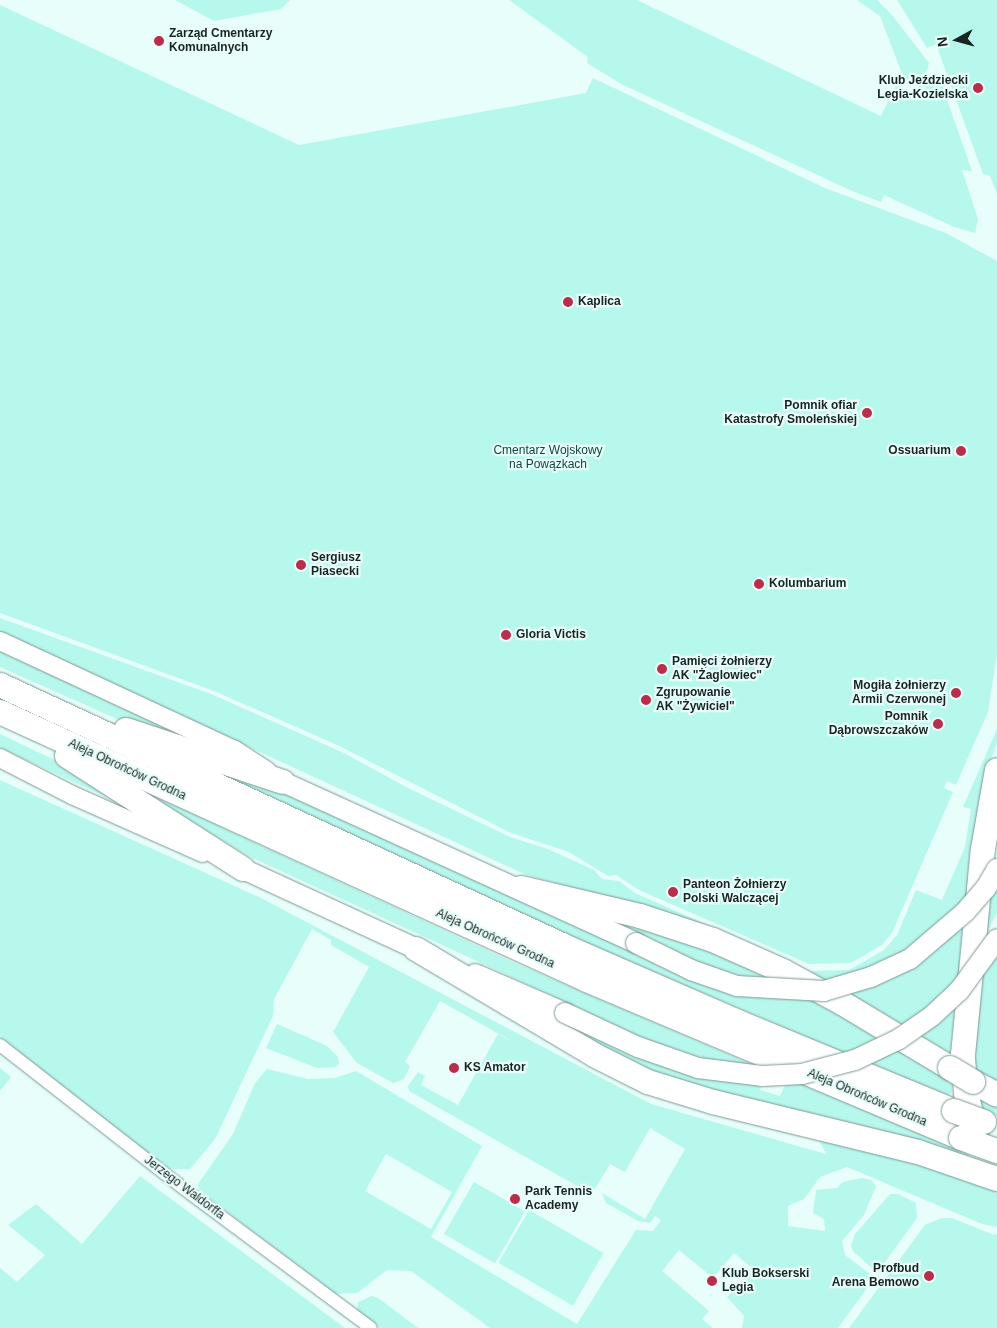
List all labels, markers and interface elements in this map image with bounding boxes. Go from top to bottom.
north arrow [932,15,982,65]
place label: Zarząd Cmentarzy Komunalnych [169,27,272,55]
marker: Zarząd Cmentarzy Komunalnych [153,35,165,47]
text: N [934,36,951,48]
place label: Klub Jeździecki Legia-Kozielska [877,74,968,102]
marker: Klub Jeździecki Legia-Kozielska [972,82,984,94]
place label: Kaplica [578,295,621,309]
marker: Kaplica [562,296,574,308]
place label: Pomnik ofiar Katastrofy Smoleńskiej [724,399,857,427]
marker: Pomnik ofiar Katastrofy Smoleńskiej [861,407,873,419]
park label: Cmentarz Wojskowy na Powązkach [493,444,603,472]
place label: Ossuarium [888,444,951,458]
marker: Ossuarium [955,445,967,457]
place label: Sergiusz Piasecki [311,551,361,579]
marker: Sergiusz Piasecki [295,559,307,571]
place label: Kolumbarium [769,577,846,591]
marker: Kolumbarium [753,578,765,590]
place label: Gloria Victis [516,628,586,642]
marker: Gloria Victis [500,629,512,641]
place label: Pamięci żołnierzy AK "Żaglowiec" [672,655,772,683]
marker: Pamięci żołnierzy AK "Żaglowiec" [656,663,668,675]
place label: Mogiła żołnierzy Armii Czerwonej [852,679,946,707]
place label: Zgrupowanie AK "Żywiciel" [656,686,735,714]
marker: Mogiła żołnierzy Armii Czerwonej [950,687,962,699]
marker: Zgrupowanie AK "Żywiciel" [640,694,652,706]
place label: Pomnik Dąbrowszczaków [829,710,928,738]
marker: Pomnik Dąbrowszczaków [932,718,944,730]
street label: Aleja Obrońców Grodna [66,736,188,804]
place label: Panteon Żołnierzy Polski Walczącej [683,878,786,906]
marker: Panteon Żołnierzy Polski Walczącej [667,886,679,898]
street label: Aleja Obrońców Grodna [434,906,556,972]
place label: KS Amator [464,1061,526,1075]
marker: KS Amator [448,1062,460,1074]
street label: Aleja Obrońców Grodna [805,1066,929,1130]
street label: Jerzego Waldorffa [141,1153,227,1223]
place label: Park Tennis Academy [525,1185,592,1213]
marker: Park Tennis Academy [509,1193,521,1205]
place label: Profbud Arena Bemowo [832,1262,919,1290]
place label: Klub Bokserski Legia [722,1267,809,1295]
marker: Profbud Arena Bemowo [923,1270,935,1282]
marker: Klub Bokserski Legia [706,1275,718,1287]

